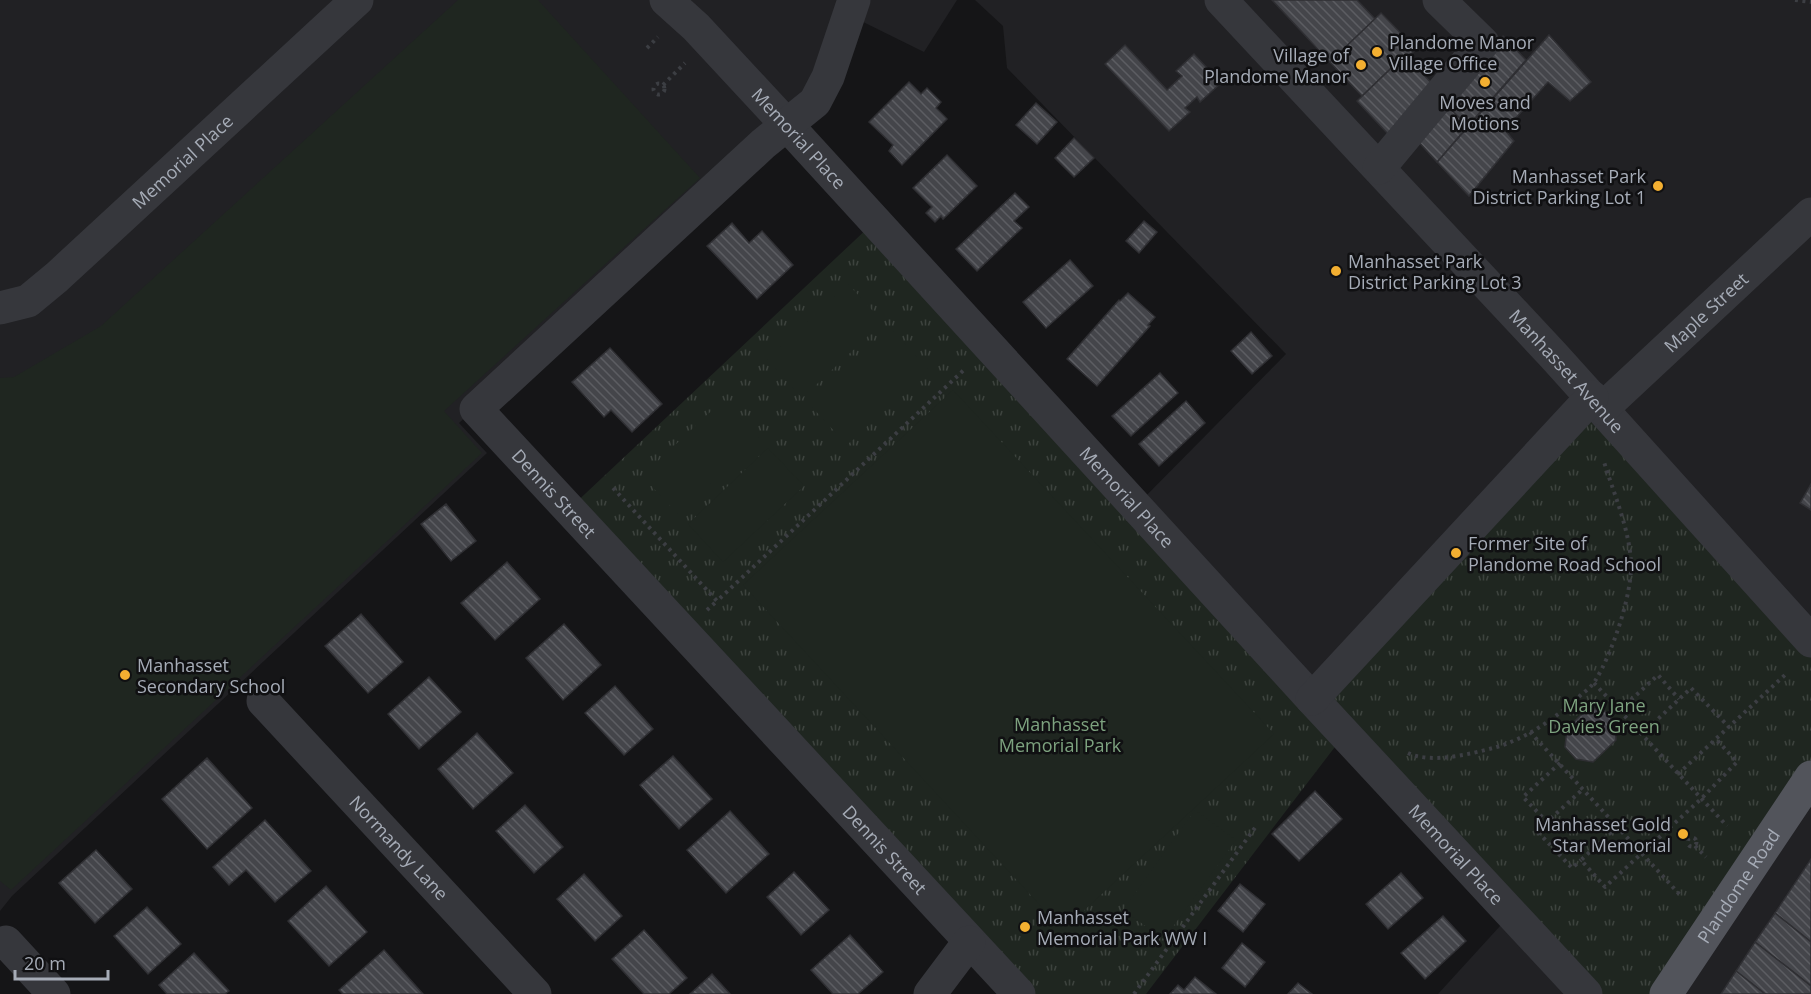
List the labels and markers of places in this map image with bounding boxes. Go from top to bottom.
place label: Plandome Manor Village Office [1389,30,1535,75]
place label: Village of Plandome Manor [1204,43,1350,88]
marker: Plandome Manor Village Office [1370,45,1384,59]
marker: Village of Plandome Manor [1354,58,1368,72]
marker: Moves and Motions [1478,75,1492,89]
place label: Moves and Motions [1439,90,1531,135]
place label: Manhasset Park District Parking Lot 1 [1473,164,1647,209]
marker: Manhasset Park District Parking Lot 1 [1651,179,1665,193]
place label: Manhasset Park District Parking Lot 3 [1348,249,1522,294]
marker: Manhasset Park District Parking Lot 3 [1329,264,1343,278]
place label: Former Site of Plandome Road School [1468,531,1661,576]
marker: Former Site of Plandome Road School [1449,546,1463,560]
place label: Manhasset Secondary School [137,653,285,698]
marker: Manhasset Secondary School [118,668,132,682]
place label: Manhasset Gold Star Memorial [1535,812,1671,857]
marker: Manhasset Gold Star Memorial [1676,827,1690,841]
place label: Manhasset Memorial Park WW I [1037,905,1207,950]
marker: Manhasset Memorial Park WW I [1018,920,1032,934]

